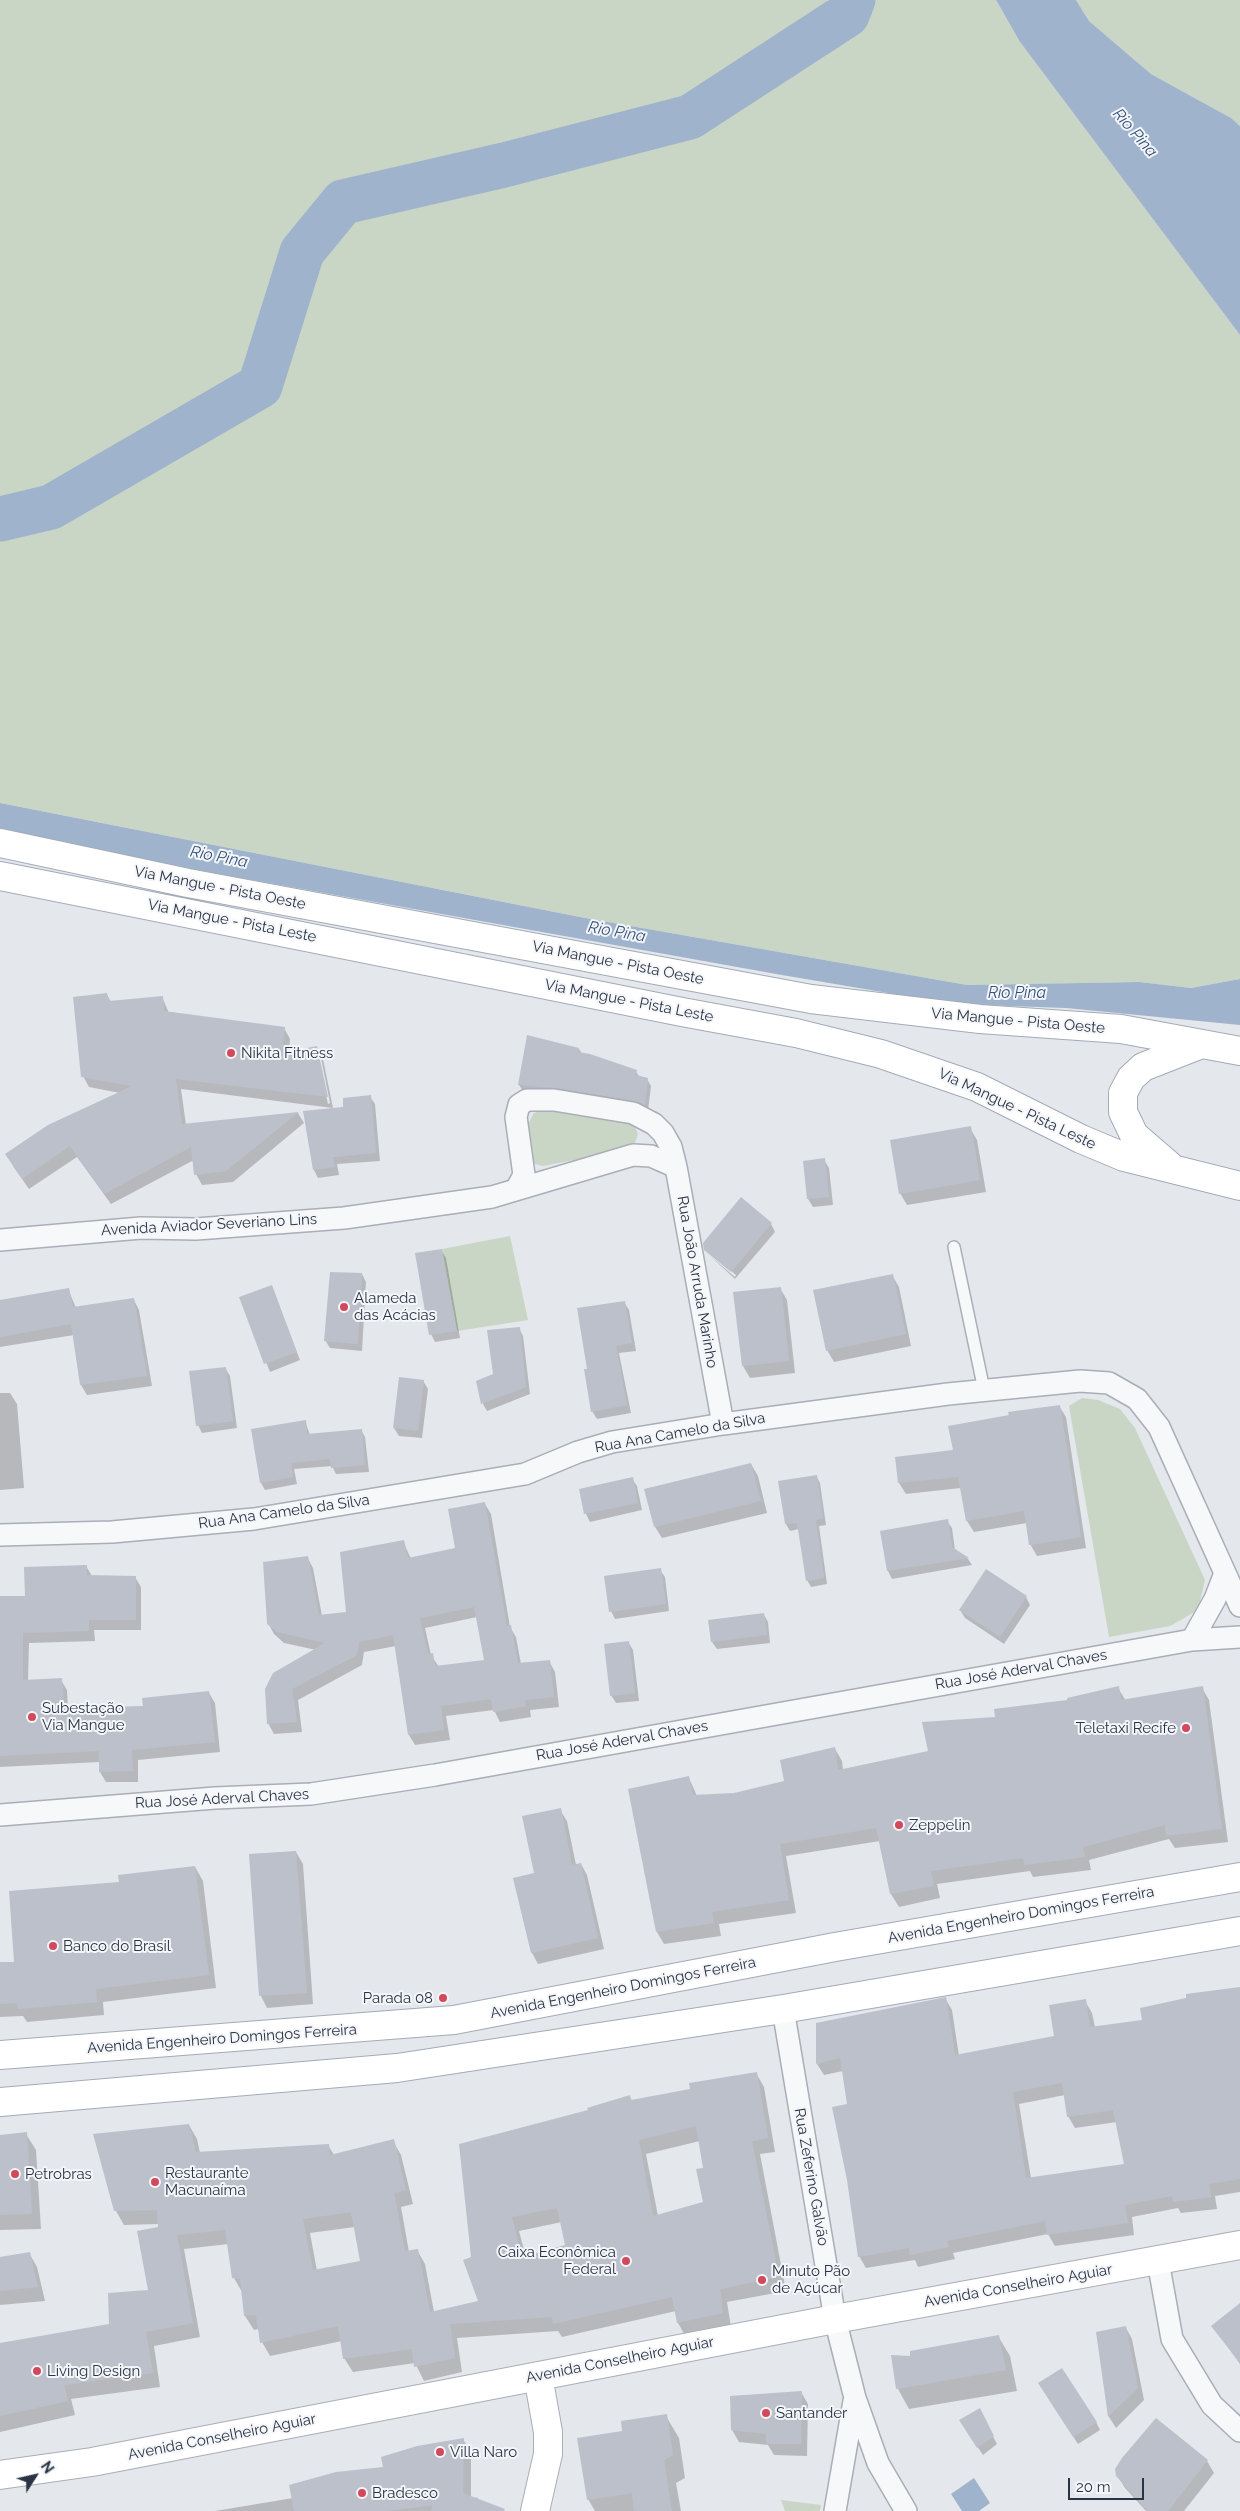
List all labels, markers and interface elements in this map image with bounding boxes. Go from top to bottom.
water label: Rio Pina [1109,105,1161,161]
water label: Rio Pina [189,842,249,872]
street label: Via Mangue - Pista Oeste [133,863,307,913]
street label: Via Mangue - Pista Leste [146,896,318,946]
water label: Rio Pina [587,918,647,946]
street label: Via Mangue - Pista Oeste [531,938,705,988]
street label: Via Mangue - Pista Leste [543,976,715,1026]
water label: Rio Pina [988,983,1046,1003]
street label: Via Mangue - Pista Oeste [930,1004,1106,1038]
place label: Nikita Fitness [241,1044,333,1062]
marker: Nikita Fitness [225,1047,237,1059]
street label: Via Mangue - Pista Leste [935,1065,1099,1153]
street label: Rua João Arruda Marinho [673,1194,721,1370]
street label: Avenida Aviador Severiano Lins [100,1210,318,1240]
place label: Alameda das Acácias [354,1289,436,1324]
marker: Alameda das Acácias [338,1301,350,1313]
street label: Rua Ana Camelo da Silva [593,1409,767,1457]
street label: Rua Ana Camelo da Silva [197,1491,371,1533]
street label: Rua José Aderval Chaves [934,1646,1108,1694]
place label: Subestação Via Mangue [42,1699,124,1734]
marker: Subestação Via Mangue [26,1711,38,1723]
street label: Rua José Aderval Chaves [535,1717,709,1765]
place label: Teletaxi Recife [1076,1719,1176,1737]
marker: Teletaxi Recife [1180,1722,1192,1734]
street label: Rua José Aderval Chaves [134,1785,310,1813]
place label: Zeppelin [909,1816,970,1834]
marker: Zeppelin [893,1819,905,1831]
street label: Avenida Engenheiro Domingos Ferreira [886,1883,1156,1947]
place label: Banco do Brasil [63,1937,171,1955]
marker: Banco do Brasil [47,1940,59,1952]
street label: Avenida Engenheiro Domingos Ferreira [489,1953,757,2023]
place label: Parada 08 [363,1989,433,2007]
marker: Parada 08 [437,1992,449,2004]
street label: Avenida Engenheiro Domingos Ferreira [87,2021,357,2057]
street label: Rua Zeferino Galvão [790,2107,832,2247]
place label: Restaurante Macunaíma [165,2164,248,2199]
place label: Petrobras [25,2165,92,2183]
marker: Petrobras [9,2168,21,2180]
marker: Restaurante Macunaíma [149,2176,161,2188]
place label: Caixa Econômica Federal [498,2243,616,2278]
marker: Caixa Econômica Federal [620,2255,632,2267]
street label: Avenida Conselheiro Aguiar [922,2261,1114,2311]
place label: Minuto Pão de Açúcar [772,2262,850,2297]
marker: Minuto Pão de Açúcar [756,2274,768,2286]
street label: Avenida Conselheiro Aguiar [525,2333,715,2387]
place label: Living Design [47,2362,140,2380]
marker: Living Design [31,2365,43,2377]
place label: Santander [776,2404,847,2422]
marker: Santander [760,2407,772,2419]
street label: Avenida Conselheiro Aguiar [127,2410,317,2464]
place label: Villa Naro [450,2443,517,2461]
marker: Villa Naro [434,2446,446,2458]
north arrow [10,2451,60,2501]
text: N [38,2458,57,2476]
scale bar [1070,2468,1146,2500]
text: 20 m [1076,2478,1111,2496]
place label: Bradesco [372,2484,438,2502]
marker: Bradesco [356,2487,368,2499]

